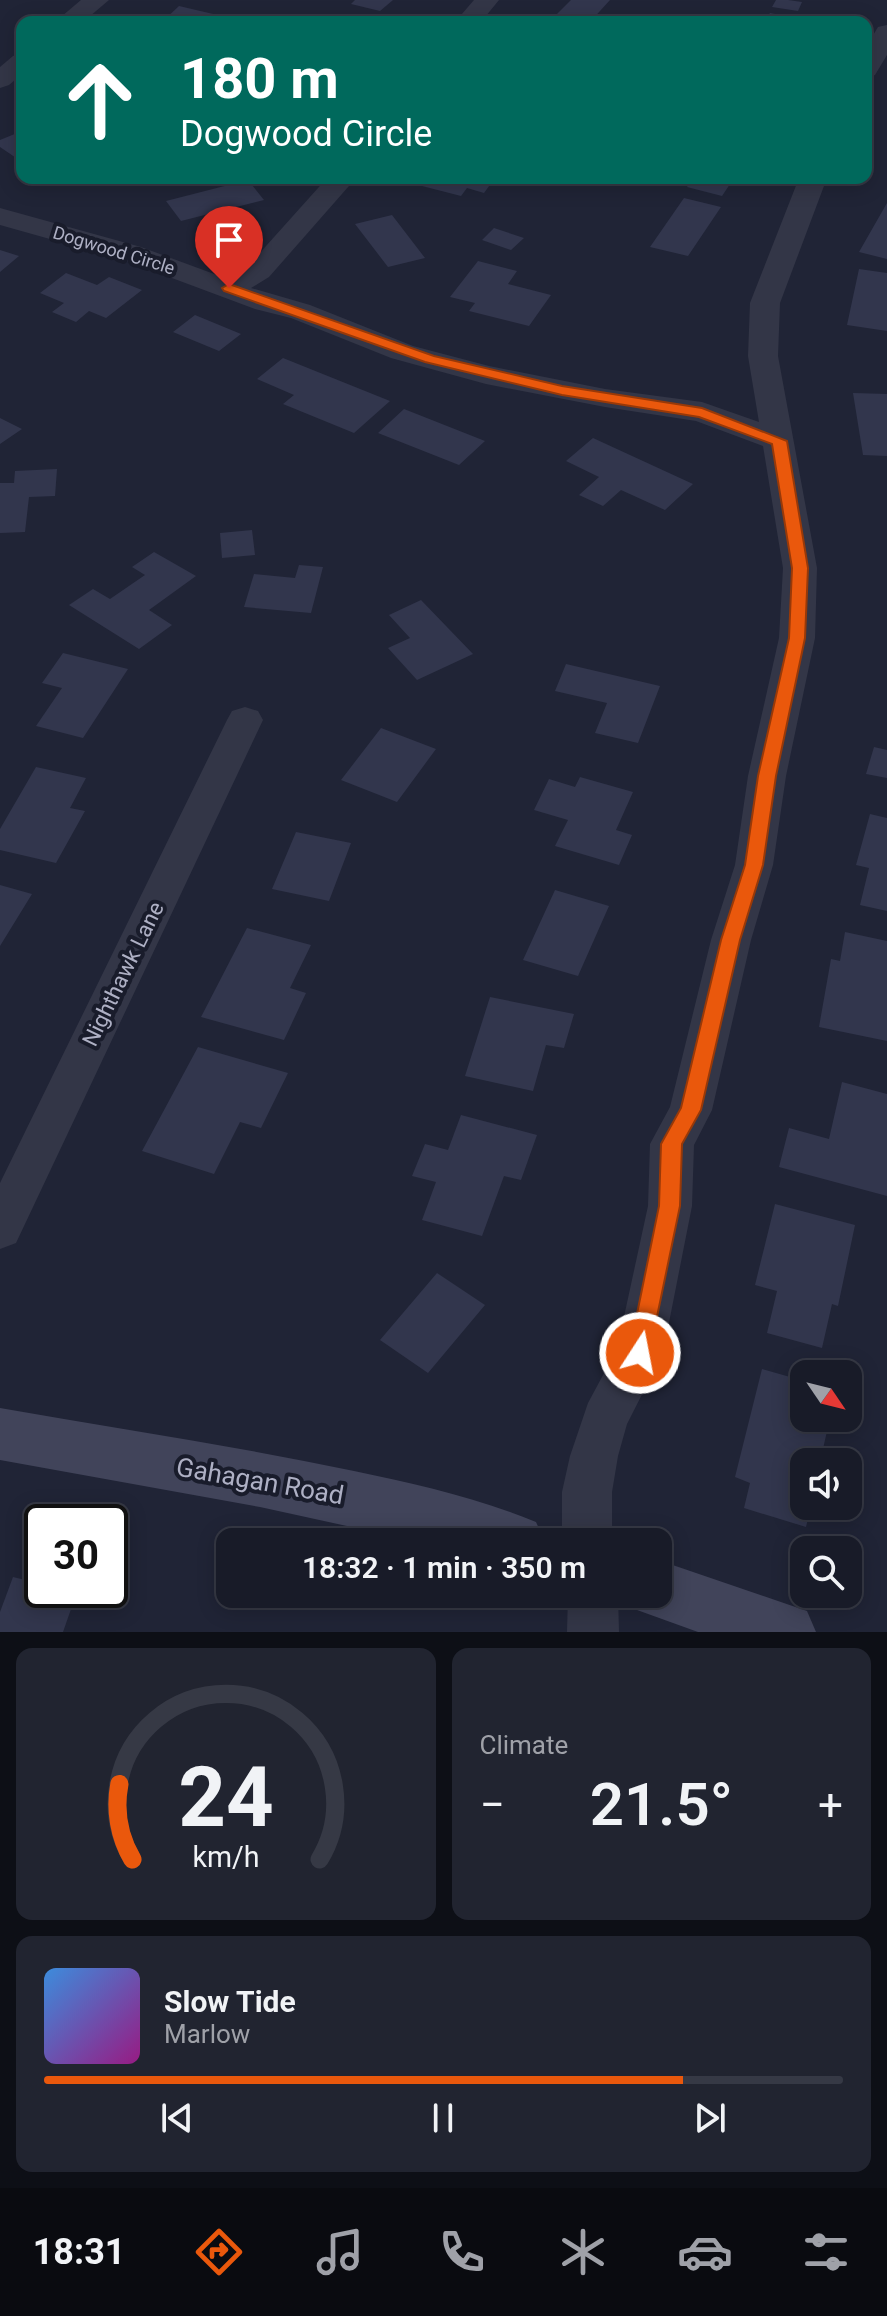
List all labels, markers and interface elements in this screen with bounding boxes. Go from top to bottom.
text: 180 m [180,46,339,112]
icon: ahead [48,48,152,152]
text: Dogwood Circle [180,113,432,155]
pin [195,206,263,288]
icon: arrive [207,218,251,262]
street label: Dogwood Circle [51,222,177,278]
street label: Nighthawk Lane [77,898,169,1050]
position arrow [598,1311,682,1395]
north arrow [790,1360,862,1432]
map controls [790,1360,862,1608]
button: sound [790,1448,862,1520]
street label: Gahagan Road [174,1452,346,1510]
speed limit sign: 30 [24,1504,128,1608]
button: search [790,1536,862,1608]
text: 18:32 · 1 min · 350 m [302,1550,586,1585]
text: Climate [480,1730,568,1760]
text: 24 [178,1749,273,1846]
text: 21.5° [590,1769,733,1840]
text: − [480,1779,505,1831]
text: + [818,1779,843,1831]
text: km/h [192,1840,259,1874]
text: Slow Tide [164,1984,296,2019]
text: Marlow [164,2019,250,2049]
icon: previous [155,2096,199,2140]
icon: pause [421,2096,465,2140]
icon: next [688,2096,732,2140]
icon: directions [191,2224,247,2280]
icon: music [312,2224,368,2280]
icon: phone [434,2224,490,2280]
icon: climate [555,2224,611,2280]
icon: car [677,2224,733,2280]
icon: filters [798,2224,854,2280]
text: 18:31 [33,2231,125,2273]

